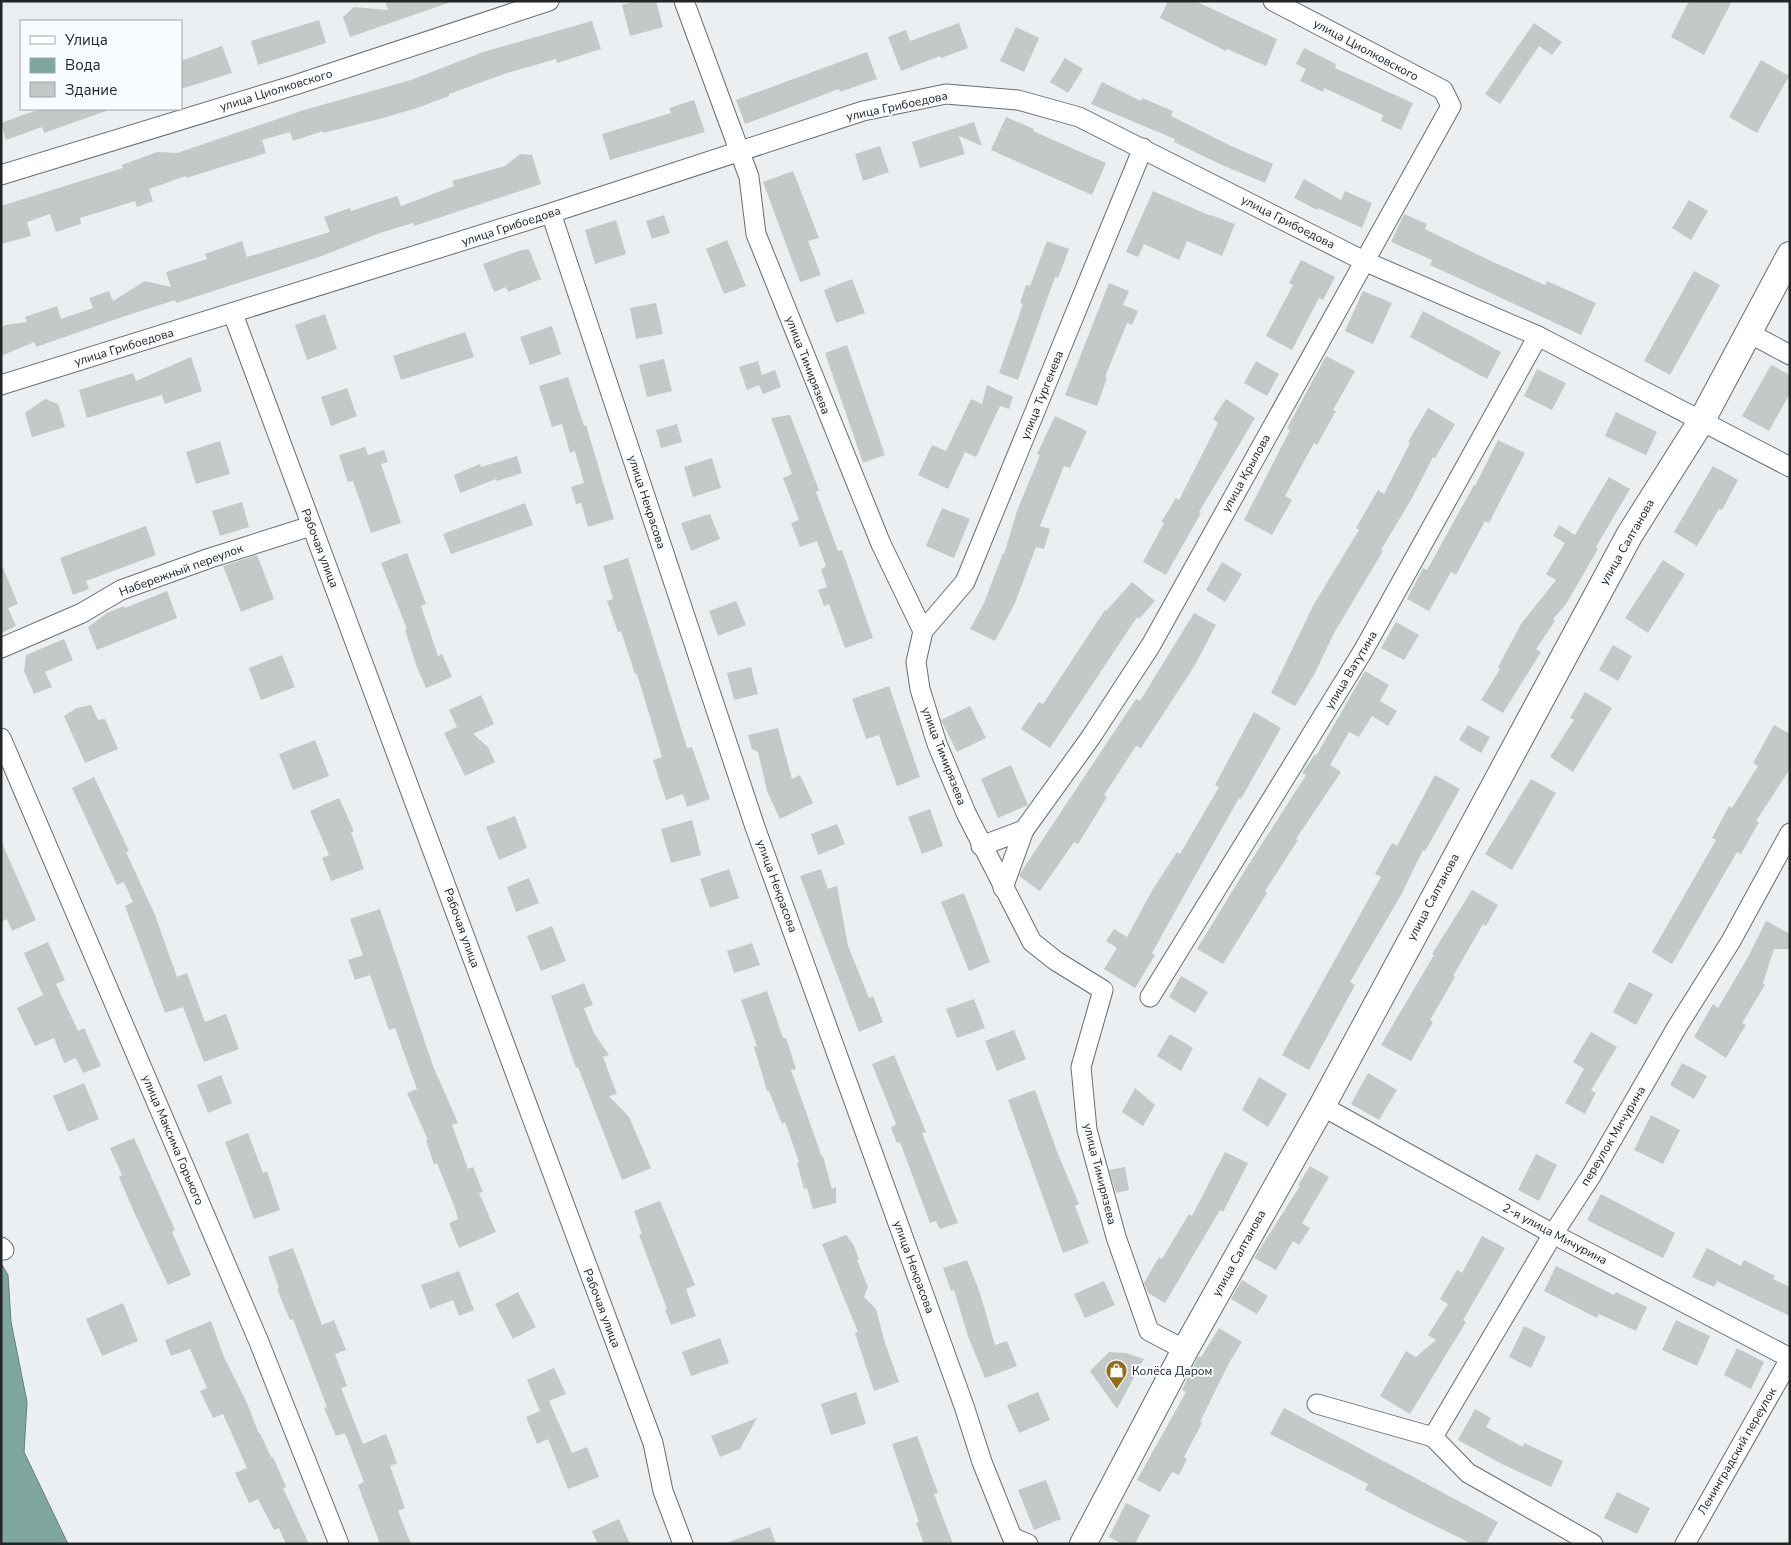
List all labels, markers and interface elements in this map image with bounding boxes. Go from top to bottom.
street label: улица Циолковского [1311,15,1422,85]
legend [20,20,182,110]
text: Улица [64,30,108,50]
text: Вода [65,55,101,75]
street label: улица Циолковского [218,65,335,115]
text: Здание [65,80,117,100]
street label: улица Грибоедова [845,87,949,125]
street label: улица Грибоедова [1238,191,1338,253]
street label: улица Грибоедова [459,202,563,250]
street label: улица Тимирязева [782,314,834,416]
street label: улица Грибоедова [72,324,176,370]
street label: улица Тургенева [1017,348,1067,442]
street label: улица Крылова [1218,431,1274,515]
street label: улица Некрасова [624,453,670,551]
street label: улица Салтанова [1596,496,1658,588]
street label: Рабочая улица [298,506,342,590]
street label: Набережный переулок [117,540,246,600]
street label: улица Ватутина [1321,628,1381,712]
street label: улица Тимирязева [918,705,970,807]
street label: улица Некрасова [753,837,801,935]
street label: улица Салтанова [1403,851,1463,943]
street label: Рабочая улица [440,886,484,970]
street label: улица Максима Горького [138,1072,208,1208]
street label: переулок Мичурина [1577,1083,1649,1189]
street label: улица Тимирязева [1080,1122,1120,1226]
street label: 2-я улица Мичурина [1500,1200,1610,1268]
street label: улица Салтанова [1209,1207,1269,1299]
street label: улица Некрасова [890,1218,938,1316]
street label: Рабочая улица [580,1266,624,1350]
shop icon: Колёса Даром [1104,1359,1128,1390]
place label: Колёса Даром [1132,1363,1213,1379]
street label: Ленинградский переулок [1694,1384,1780,1518]

